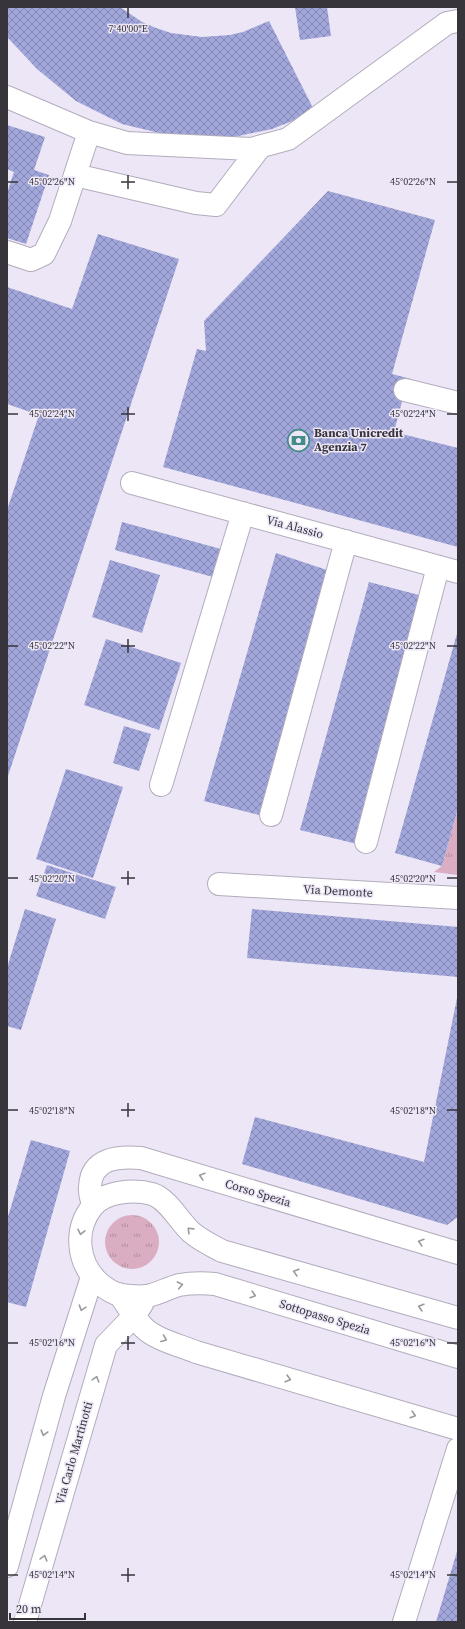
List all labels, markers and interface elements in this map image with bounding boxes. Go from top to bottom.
text: 7°40'00"E [108,22,148,35]
text: 45°02'26"N [29,175,75,188]
text: 45°02'26"N [390,175,436,188]
text: 45°02'24"N [29,407,75,420]
text: 45°02'24"N [390,407,436,420]
place label: Banca Unicredit Agenzia 7 [314,425,404,455]
bank icon: Banca Unicredit Agenzia 7 [285,427,311,453]
street label: Via Alassio [265,512,326,542]
text: 45°02'22"N [29,639,75,652]
text: 45°02'22"N [390,639,436,652]
text: 45°02'20"N [29,872,75,885]
text: 45°02'20"N [390,872,436,885]
street label: Via Demonte [303,881,373,901]
text: 45°02'18"N [29,1104,75,1117]
text: 45°02'18"N [390,1104,436,1117]
one-way arrow [199,1172,206,1181]
street label: Corso Spezia [223,1175,294,1211]
one-way arrow [187,1227,195,1234]
one-way arrow [78,1228,86,1235]
one-way arrow [417,1238,424,1247]
one-way arrow [292,1268,299,1276]
one-way arrow [177,1282,184,1290]
one-way arrow [249,1290,256,1299]
street label: Sottopasso Spezia [278,1296,373,1339]
one-way arrow [417,1303,424,1312]
one-way arrow [78,1305,87,1312]
one-way arrow [161,1335,168,1343]
text: 45°02'16"N [29,1336,75,1349]
text: 45°02'16"N [390,1336,436,1349]
one-way arrow [284,1374,291,1383]
one-way arrow [91,1376,100,1383]
street label: Via Carlo Martinotti [52,1399,96,1506]
one-way arrow [409,1410,416,1419]
one-way arrow [40,1429,49,1436]
one-way arrow [39,1554,48,1561]
text: 45°02'14"N [29,1568,75,1581]
text: 45°02'14"N [390,1568,436,1581]
scale bar [10,1595,85,1621]
text: 20 m [16,1601,42,1617]

